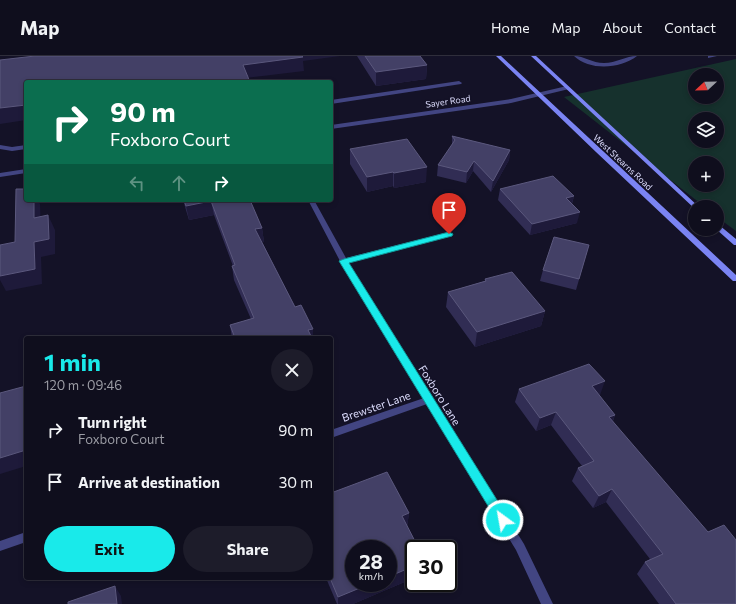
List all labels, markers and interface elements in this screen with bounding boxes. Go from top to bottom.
text: Map [20,16,59,39]
text: Home [491,19,530,36]
text: Map [552,19,580,36]
text: About [602,19,642,36]
text: Contact [664,19,716,36]
north arrow [688,68,724,104]
map controls [688,68,724,236]
street label: Sayer Road [425,92,471,110]
text: 90 m [110,94,176,128]
icon: right [44,96,96,148]
button: layers [688,112,724,148]
text: Foxboro Court [110,128,230,150]
street label: West Stearns Road [591,132,655,192]
button: + [688,156,724,192]
icon: left [126,172,148,194]
icon: ahead [168,172,190,194]
icon: right [210,172,232,194]
pin [432,193,466,234]
icon: arrive [438,199,460,221]
button: − [688,200,724,236]
text: 1 min [44,347,101,376]
button: close [271,349,313,391]
street label: Foxboro Lane [416,363,464,428]
text: 120 m · 09:46 [44,377,122,393]
street label: Brewster Lane [340,388,412,424]
text: Turn right [78,413,147,431]
icon: right [44,419,66,441]
text: 90 m [278,421,313,439]
text: Foxboro Court [78,431,165,447]
icon: arrive [44,471,66,493]
text: Arrive at destination [78,473,220,491]
text: 30 m [279,473,313,491]
position arrow [482,499,524,541]
button: Exit [44,526,175,572]
button: Share [183,526,313,572]
speed limit sign: 30 [405,540,457,592]
text: 28 [359,549,383,573]
text: km/h [359,570,383,582]

